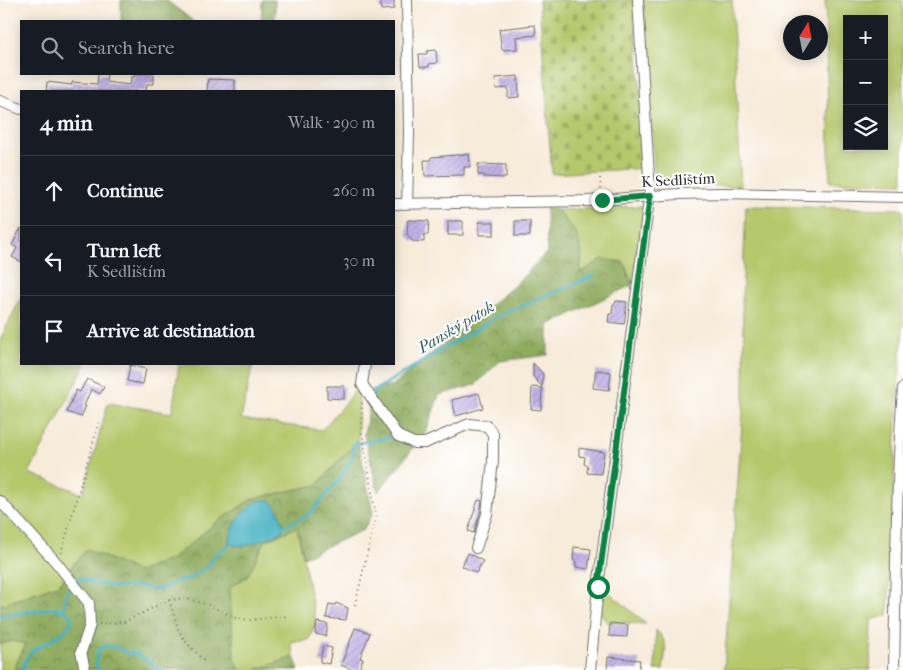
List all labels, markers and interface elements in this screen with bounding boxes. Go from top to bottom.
north arrow [783,15,828,60]
map controls [843,15,888,150]
button: + [843,15,888,60]
search box [20,20,395,75]
icon: search [38,34,66,62]
text: Search here [78,37,174,59]
button: − [843,60,888,105]
button: layers [843,105,888,150]
text: 4 min [40,111,93,135]
text: Walk · 290 m [288,113,375,132]
street label: K Sedlištím [641,169,716,191]
icon: ahead [40,177,68,205]
text: Continue [87,180,163,202]
text: 260 m [333,181,375,200]
route end [591,189,614,212]
text: Turn left [87,240,161,262]
icon: left [40,247,68,275]
text: 30 m [343,251,375,270]
text: K Sedlištím [87,262,166,281]
water label: Panský potok [413,297,498,358]
icon: arrive [40,317,68,345]
text: Arrive at destination [87,320,255,342]
route start [587,576,610,599]

